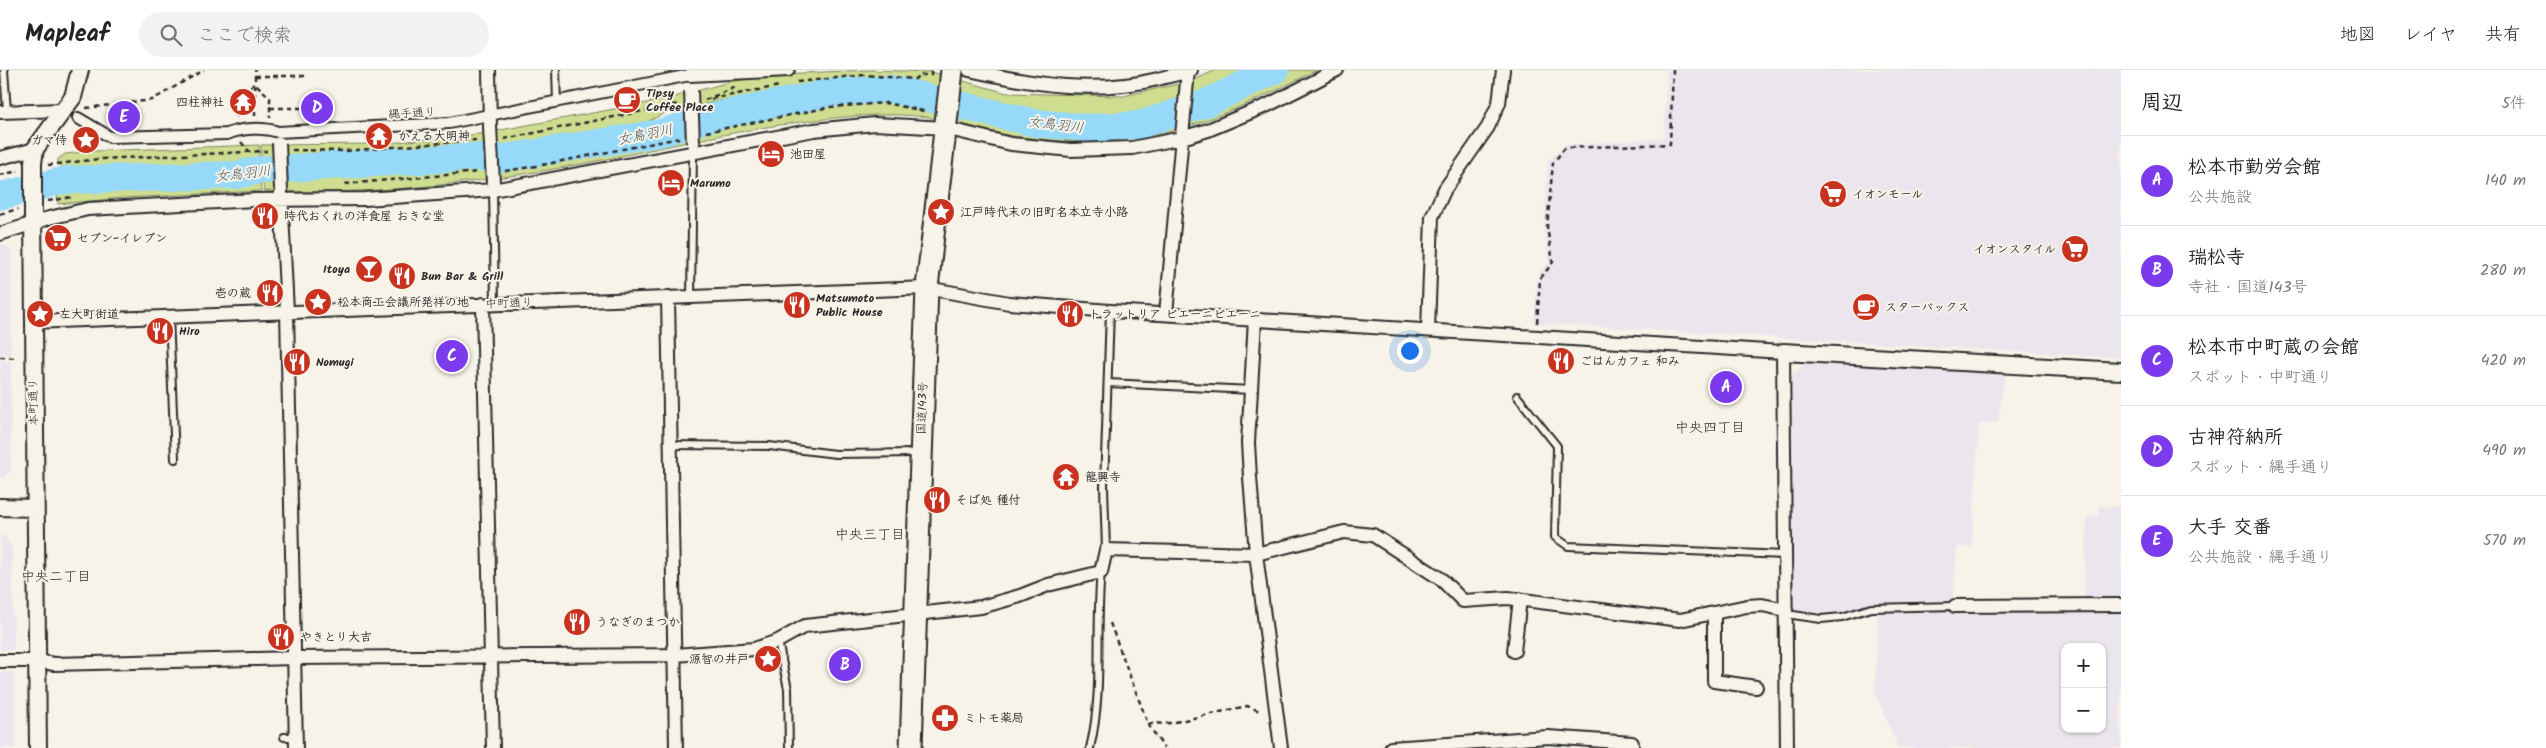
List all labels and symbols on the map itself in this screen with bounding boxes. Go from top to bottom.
place label: Tipsy Coffee Place [646,84,713,117]
cafe icon: Tipsy Coffee Place [612,85,642,115]
temple icon: 四柱神社 [228,87,258,117]
pin: D [301,89,333,127]
place label: 四柱神社 [176,93,224,112]
pin: E [108,98,140,136]
street label: 縄手通り [388,103,436,124]
water label: 女鳥羽川 [1027,111,1085,139]
water label: 女鳥羽川 [616,119,675,151]
temple icon: かえる大明神 [364,121,394,151]
place icon: ガマ侍 [71,125,101,155]
place label: かえる大明神 [398,127,470,146]
place label: ガマ侍 [31,131,67,150]
hotel icon: 池田屋 [756,139,786,169]
place label: 池田屋 [790,145,826,164]
water label: 女鳥羽川 [214,160,272,188]
hotel icon: Marumo [656,168,686,198]
place label: Marumo [690,174,731,193]
supermarket icon: イオンモール [1818,179,1848,209]
place label: イオンモール [1852,185,1923,204]
place icon: 江戸時代末の旧町名本立寺小路 [926,197,956,227]
restaurant icon: 時代おくれの洋食屋 おきな堂 [250,201,280,231]
place label: 江戸時代末の旧町名本立寺小路 [960,203,1128,222]
place label: 時代おくれの洋食屋 おきな堂 [284,207,445,226]
supermarket icon: セブン-イレブン [43,223,73,253]
place label: セブン-イレブン [77,229,167,248]
supermarket icon: イオンスタイル [2060,234,2090,264]
place label: イオンスタイル [1973,240,2056,259]
bar icon: Itoya [354,254,384,284]
place label: Itoya [323,260,350,279]
restaurant icon: Bun Bar & Grill [387,261,417,291]
place label: Bun Bar & Grill [421,267,504,286]
restaurant icon: 壱の蔵 [255,278,285,308]
place label: 壱の蔵 [215,284,251,303]
place icon: 松本商工会議所発祥の地 [303,287,333,317]
place label: Matsumoto Public House [816,289,883,322]
restaurant icon: Matsumoto Public House [782,290,812,320]
cafe icon: スターバックス [1851,292,1881,322]
place label: 松本商工会議所発祥の地 [337,293,469,312]
street label: 中町通り [485,293,533,314]
place label: スターバックス [1885,298,1969,317]
place icon: 左大町街道 [25,299,55,329]
restaurant icon: トラットリア ビエーニビエーニ [1055,299,1085,329]
place label: 左大町街道 [59,305,119,324]
place label: トラットリア ビエーニビエーニ [1089,305,1261,324]
restaurant icon: Hiro [145,316,175,346]
place label: Hiro [179,322,200,341]
pin: C [436,337,468,375]
your location [1397,338,1423,364]
restaurant icon: ごはんカフェ 和み [1546,346,1576,376]
restaurant icon: Nomugi [282,347,312,377]
place label: ごはんカフェ 和み [1580,352,1680,371]
place label: Nomugi [316,353,354,372]
pin: A [1710,368,1742,406]
street label: 本町通り [24,378,43,426]
street label: 国道143号 [912,381,933,435]
district label: 中央四丁目 [1675,417,1745,439]
temple icon: 龍興寺 [1051,462,1081,492]
place label: 龍興寺 [1085,468,1121,487]
restaurant icon: そば処 種付 [922,485,952,515]
place label: そば処 種付 [956,491,1021,510]
district label: 中央三丁目 [835,524,905,546]
district label: 中央二丁目 [21,566,91,588]
restaurant icon: うなぎのまつか [562,607,592,637]
place label: うなぎのまつか [596,613,680,632]
restaurant icon: やきとり大吉 [266,622,296,652]
place label: やきとり大吉 [300,628,372,647]
place icon: 源智の井戸 [753,644,783,674]
pin: B [829,646,861,684]
place label: 源智の井戸 [689,650,749,669]
pharmacy icon: ミトモ薬局 [930,703,960,733]
place label: ミトモ薬局 [964,709,1024,728]

